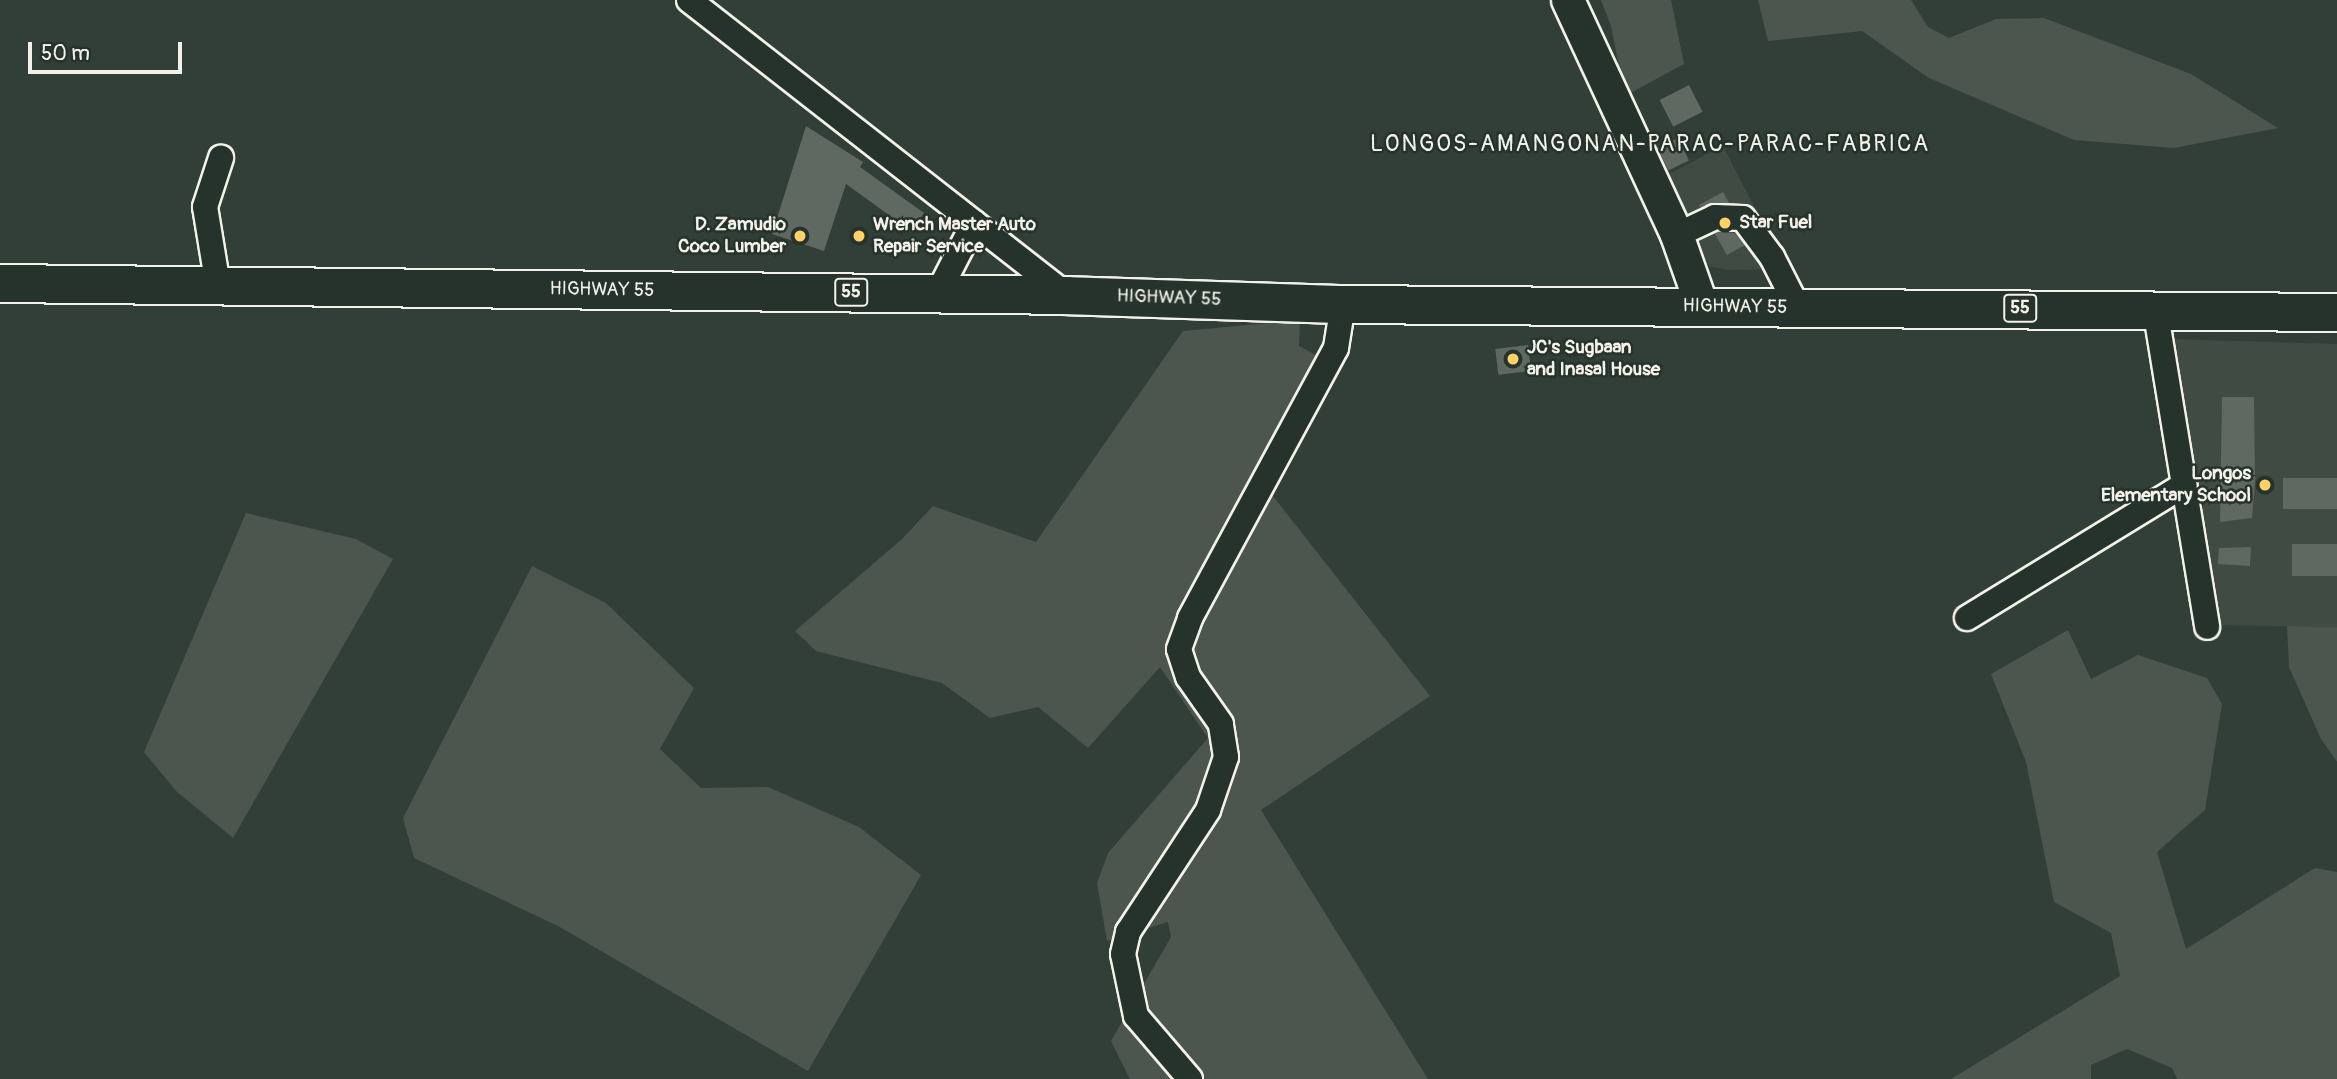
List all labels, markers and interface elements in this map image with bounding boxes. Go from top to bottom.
scale bar [32,28,186,72]
text: 50 m [41,40,90,67]
district label: LONGOS-AMANGONAN-PARAC‑PARAC-FABRICA [1374,130,1926,158]
place label: Star Fuel [1739,212,1812,234]
place label: D. Zamudio Coco Lumber [678,214,786,258]
place label: Wrench Master Auto Repair Service [873,214,1036,258]
marker: Star Fuel [1717,215,1733,231]
marker: D. Zamudio Coco Lumber [792,228,808,244]
marker: Wrench Master Auto Repair Service [851,228,867,244]
street label: HIGHWAY 55 [549,278,655,302]
road number: 55 [834,278,868,306]
street label: HIGHWAY 55 [1116,285,1222,311]
road number: 55 [2002,294,2038,322]
street label: HIGHWAY 55 [1682,295,1788,319]
place label: JC's Sugbaan and Inasal House [1527,337,1660,381]
marker: JC's Sugbaan and Inasal House [1505,351,1521,367]
place label: Longos Elementary School [2101,463,2251,507]
marker: Longos Elementary School [2257,477,2273,493]

